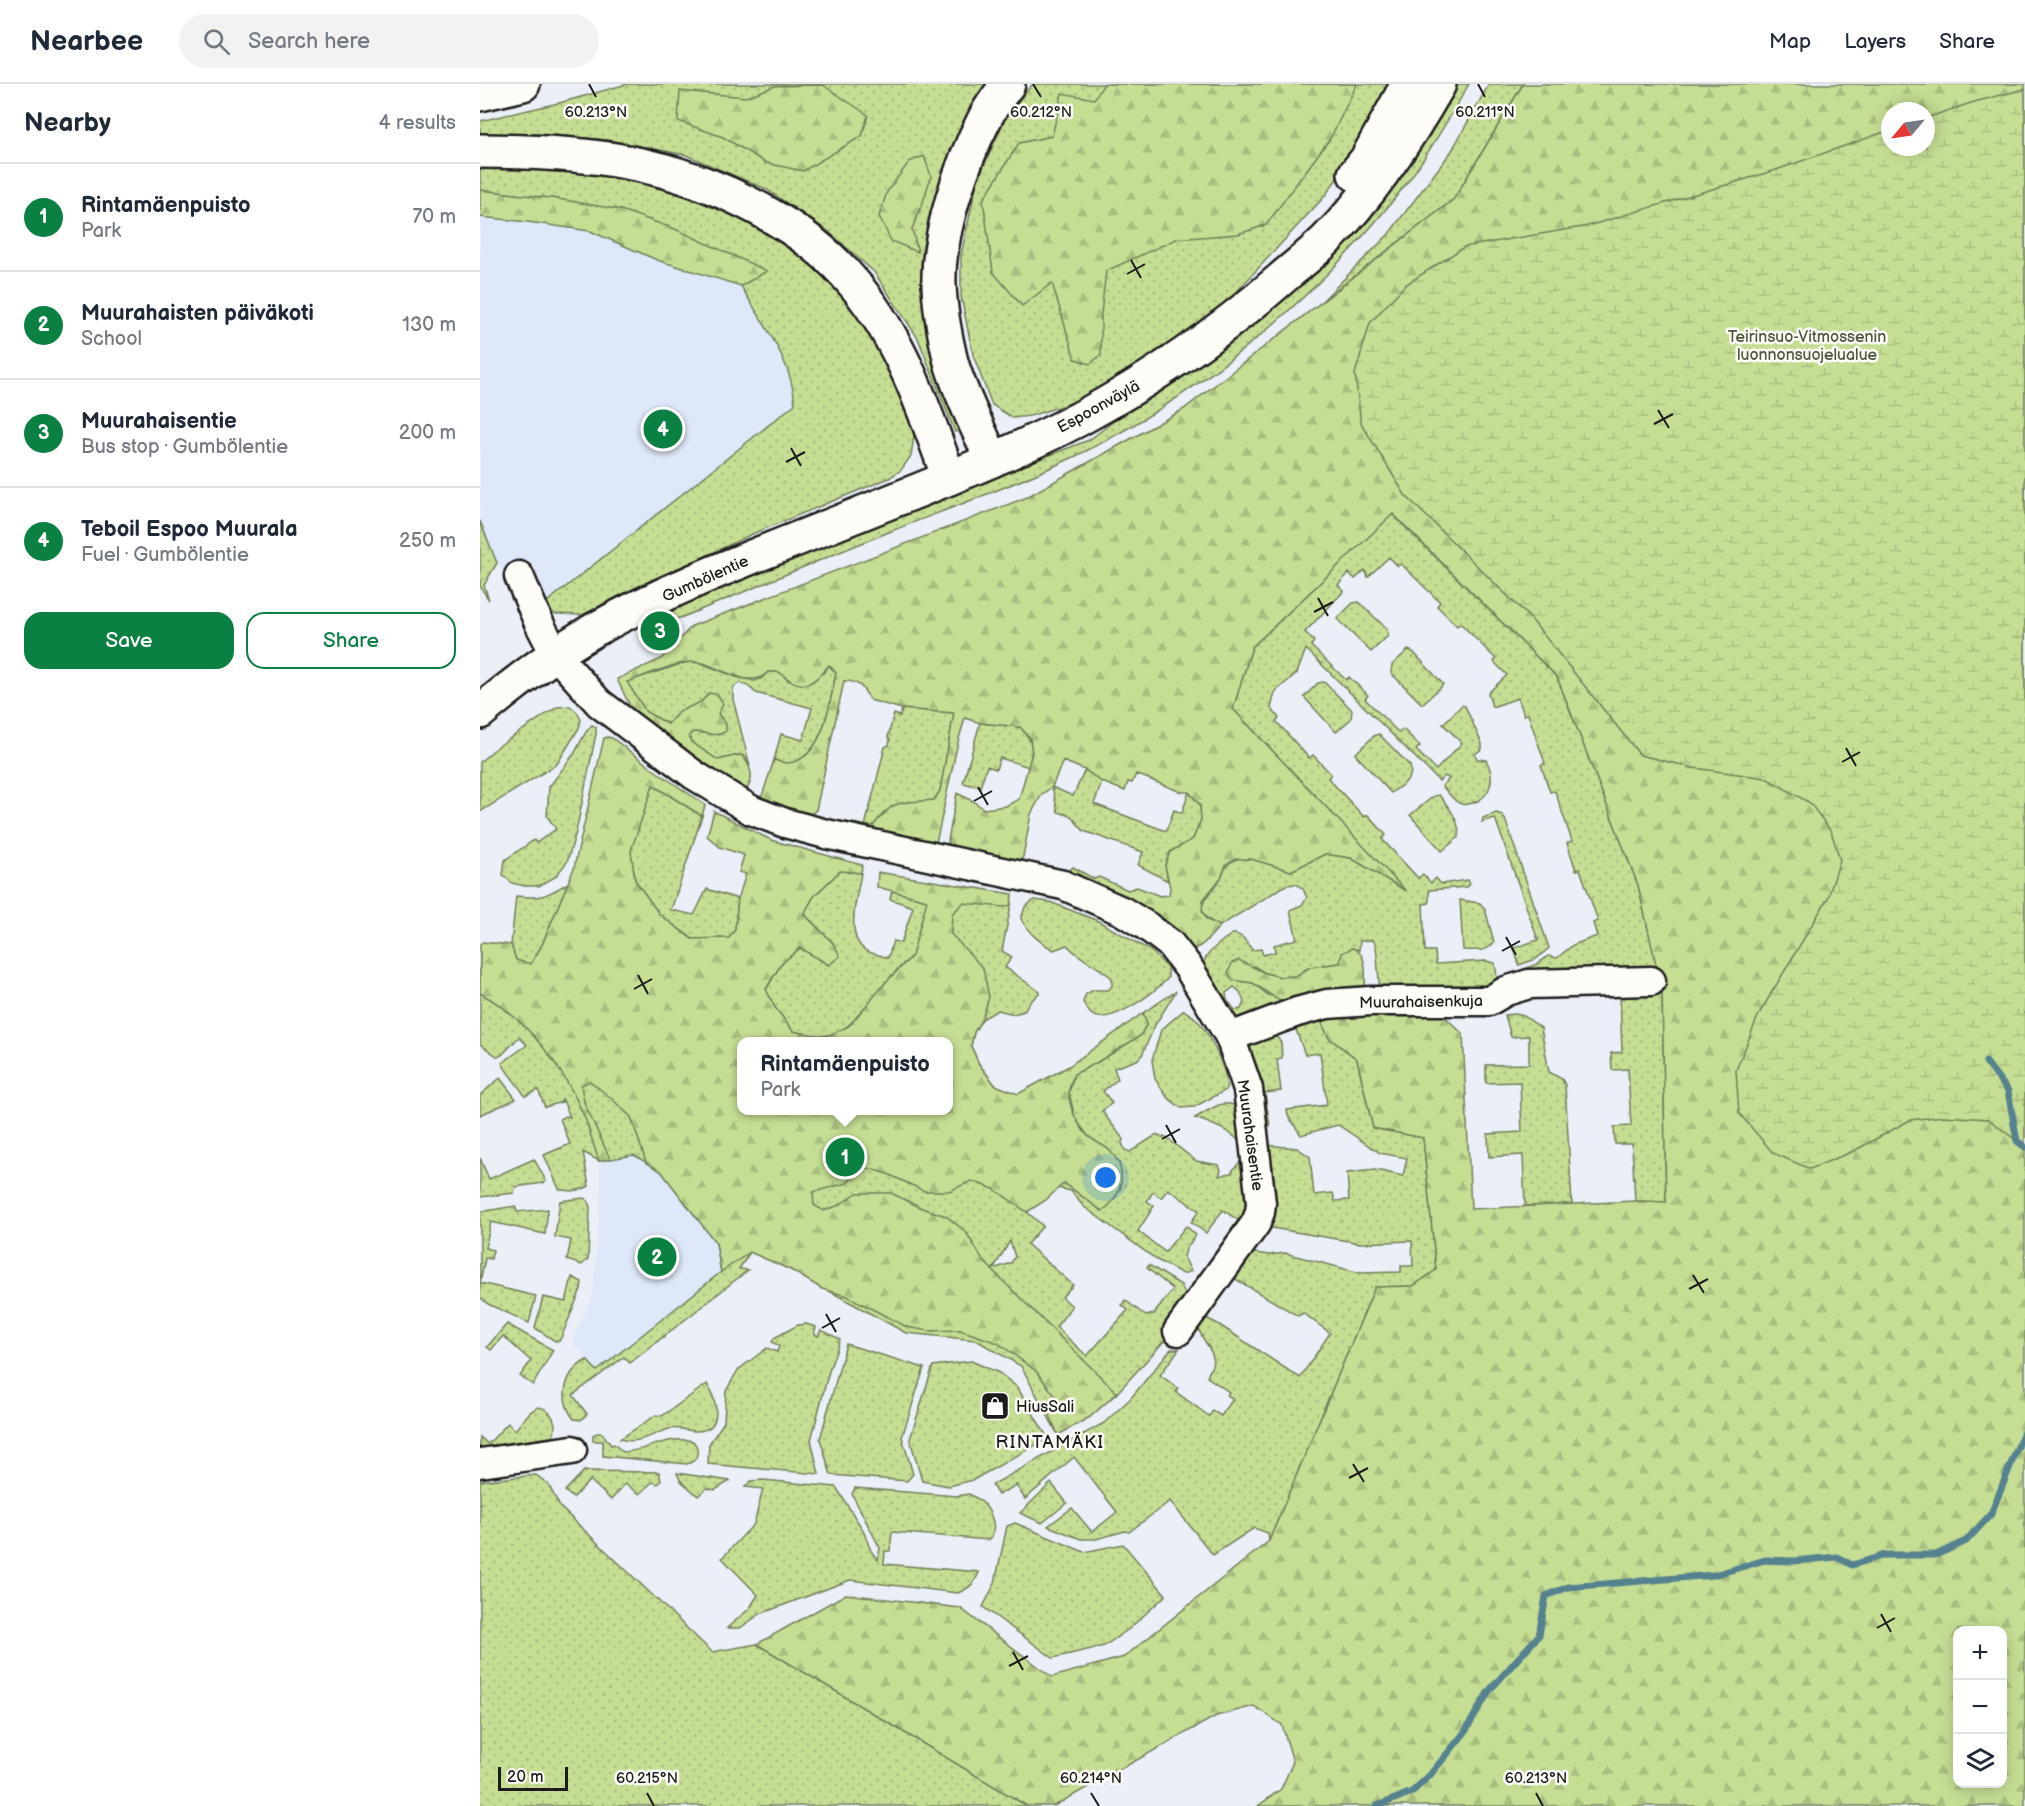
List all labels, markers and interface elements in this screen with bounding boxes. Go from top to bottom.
search box [179,14,599,68]
text: Nearbee [30,25,143,58]
icon: search [200,25,233,58]
text: Search here [248,28,370,55]
text: Map [1769,29,1811,54]
text: Layers [1844,29,1906,54]
text: Share [1939,29,1995,54]
north arrow [1881,102,1935,156]
text: 60.213°N [565,103,627,122]
text: 60.212°N [1010,103,1072,122]
text: 60.211°N [1455,103,1515,122]
text: Nearby [24,108,111,139]
text: 4 results [378,111,456,135]
text: Rintamäenpuisto [81,192,250,219]
text: 1 [39,205,48,229]
text: 70 m [412,205,456,229]
text: Park [81,219,121,243]
text: Muurahaisten päiväkoti [81,300,314,327]
text: 2 [38,313,49,337]
text: 130 m [402,313,456,337]
text: School [81,327,142,351]
park label: Teirinsuo-Vitmossenin luonnonsuojelualue [1728,328,1886,365]
street label: Espoonväylä [1054,377,1143,438]
pin: 4 [644,406,682,452]
text: Muurahaisentie [81,408,237,435]
text: 3 [38,421,49,445]
text: 200 m [399,421,456,445]
text: Bus stop · Gumbölentie [81,435,288,459]
text: Teboil Espoo Muurala [81,516,298,543]
text: 4 [38,529,49,553]
text: 250 m [399,529,456,553]
text: Fuel · Gumbölentie [81,543,249,567]
street label: Gumbölentie [660,552,752,607]
pin: 3 [640,608,680,654]
button: Save [24,612,234,669]
button: Share [246,612,456,669]
street label: Muurahaisenkuja [1359,992,1483,1013]
popup [737,1037,953,1115]
text: Rintamäenpuisto [760,1051,930,1078]
text: Park [760,1078,800,1102]
street label: Muurahaisentie [1232,1078,1267,1193]
pin: 1 [826,1134,865,1180]
your location [1091,1163,1120,1192]
pin: 2 [638,1234,676,1280]
shop icon: HiusSali [979,1390,1011,1422]
place label: HiusSali [1016,1398,1074,1417]
district label: RINTAMÄKI [995,1431,1105,1453]
map controls [1953,1626,2007,1788]
button: + [1953,1626,2007,1680]
button: − [1953,1680,2007,1734]
button: layers [1953,1734,2007,1788]
scale bar [498,1764,568,1792]
text: 20 m [507,1768,543,1787]
text: 60.215°N [616,1769,678,1788]
text: 60.214°N [1060,1769,1122,1788]
text: 60.213°N [1505,1769,1567,1788]

